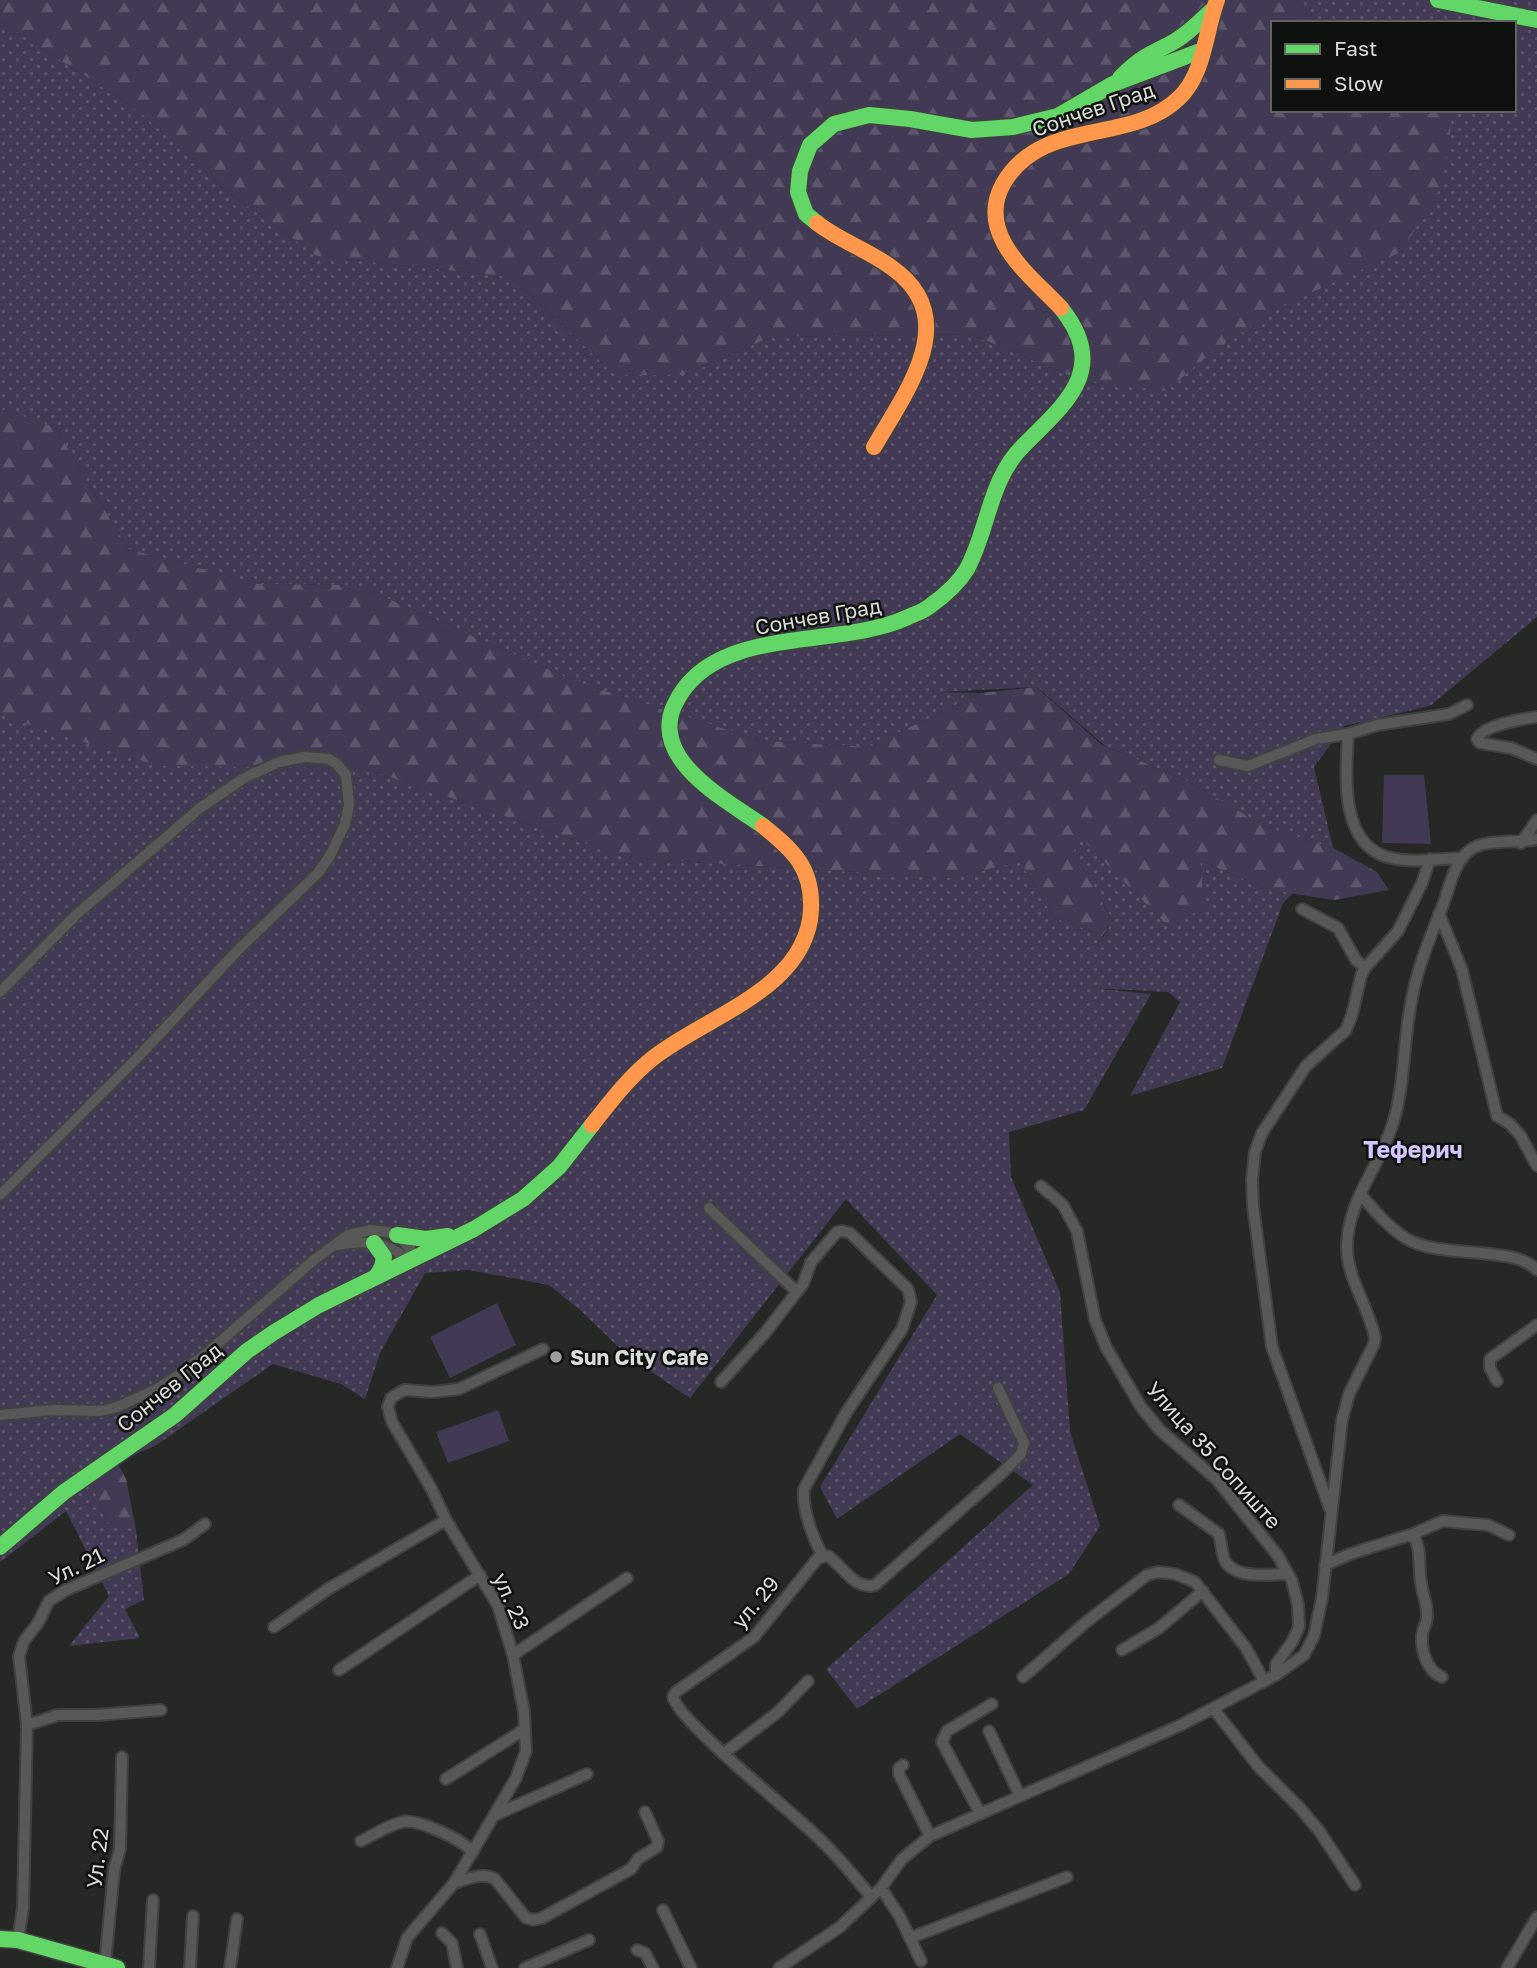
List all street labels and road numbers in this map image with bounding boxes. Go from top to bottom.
street label: Сончев Град [1028,76,1158,142]
street label: Сончев Град [753,592,883,640]
street label: Сончев Град [111,1337,227,1437]
street label: Улица 35 Сопиште [1141,1376,1287,1534]
street label: Ул. 21 [44,1541,108,1591]
street label: ул. 23 [488,1568,536,1634]
street label: ул. 29 [726,1571,784,1633]
street label: Ул. 22 [80,1826,114,1890]

